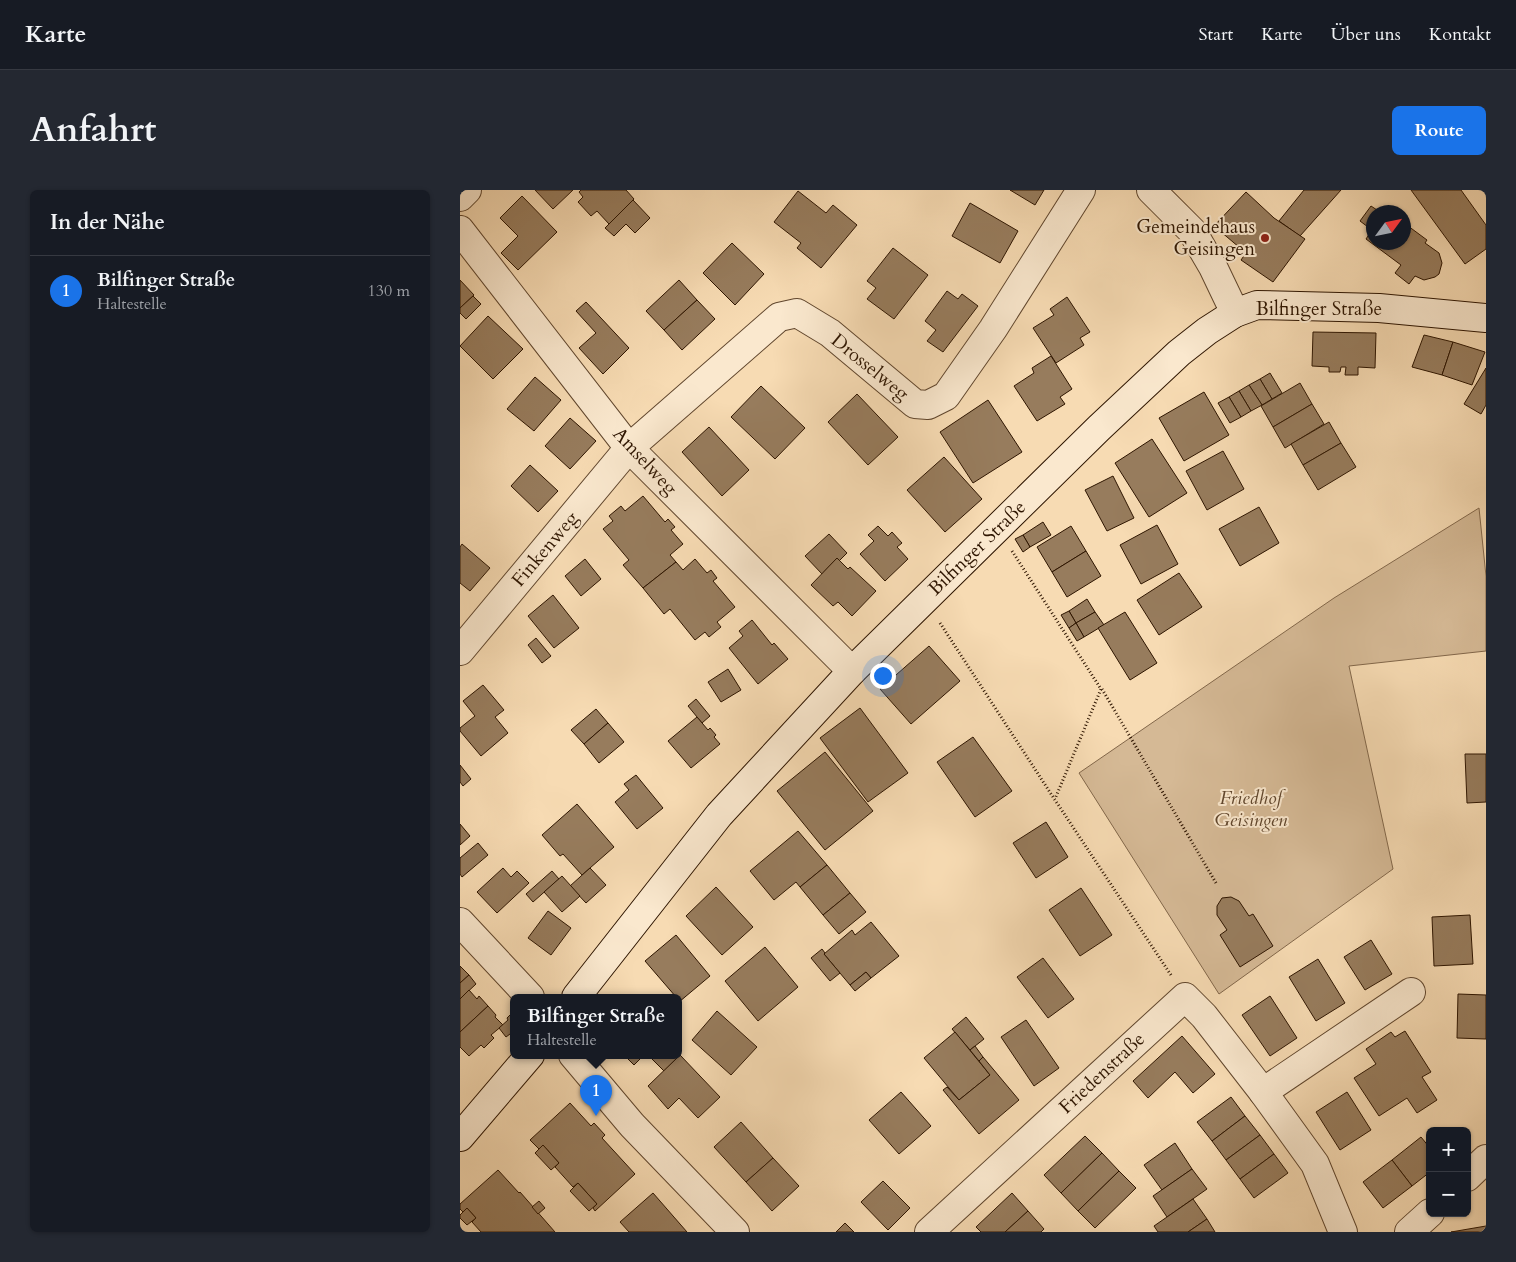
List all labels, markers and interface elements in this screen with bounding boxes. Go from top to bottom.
text: Karte [25,18,86,51]
text: Start [1198,22,1233,47]
text: Karte [1261,22,1303,47]
text: Über uns [1331,22,1401,47]
text: Kontakt [1429,22,1491,47]
text: Anfahrt [30,106,156,154]
button: Route [1392,106,1486,155]
north arrow [1366,205,1411,250]
text: In der Nähe [50,208,165,237]
place label: Gemeindehaus Geisingen [1136,214,1255,262]
marker: Gemeindehaus Geisingen [1259,232,1271,244]
text: Bilfinger Straße [97,267,235,293]
text: 1 [62,280,70,302]
text: 130 m [368,280,410,302]
text: Haltestelle [97,293,167,315]
street label: Bilfinger Straße [1256,296,1382,322]
street label: Drosselweg [826,328,915,407]
street label: Amselweg [607,421,683,501]
street label: Bilfinger Straße [922,495,1032,601]
street label: Finkenweg [506,505,584,592]
your location [870,663,896,689]
park label: Friedhof Geisingen [1215,785,1288,833]
popup [510,994,682,1059]
text: Bilfinger Straße [527,1003,665,1029]
street label: Friedenstraße [1053,1026,1151,1120]
text: Haltestelle [527,1029,597,1051]
pin: 1 [580,1075,612,1116]
map controls [1426,1127,1471,1217]
button: + [1426,1127,1471,1172]
button: − [1426,1172,1471,1217]

